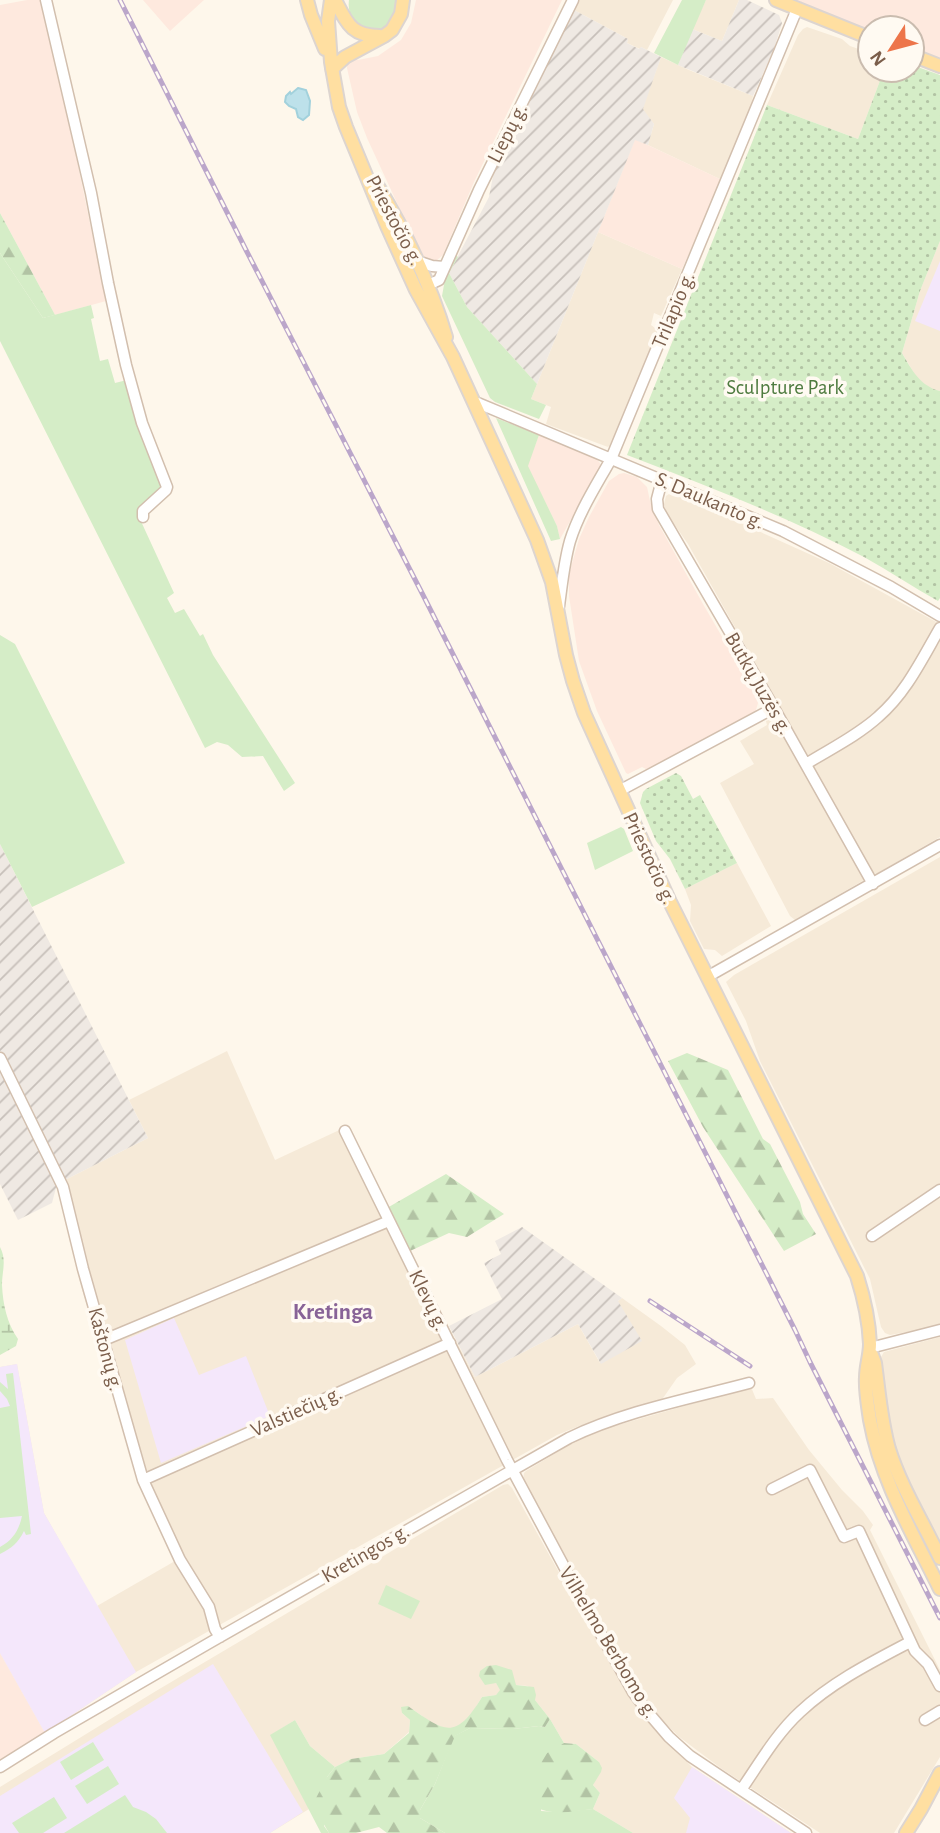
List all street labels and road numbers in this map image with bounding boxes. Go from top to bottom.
street label: Liepų g. [484,100,531,166]
street label: Priestočio g. [362,172,427,269]
street label: Trilapio g. [648,269,699,351]
street label: S. Daukanto g. [652,468,767,533]
street label: Butkų Juzės g. [721,629,796,738]
street label: Priestočio g. [619,809,680,907]
street label: Klevų g. [405,1267,452,1334]
street label: Kaštonų g. [84,1305,127,1393]
street label: Valstiečių g. [248,1382,345,1441]
street label: Kretingos g. [318,1520,413,1587]
street label: Vilhelmo Berbomo g. [555,1563,662,1722]

